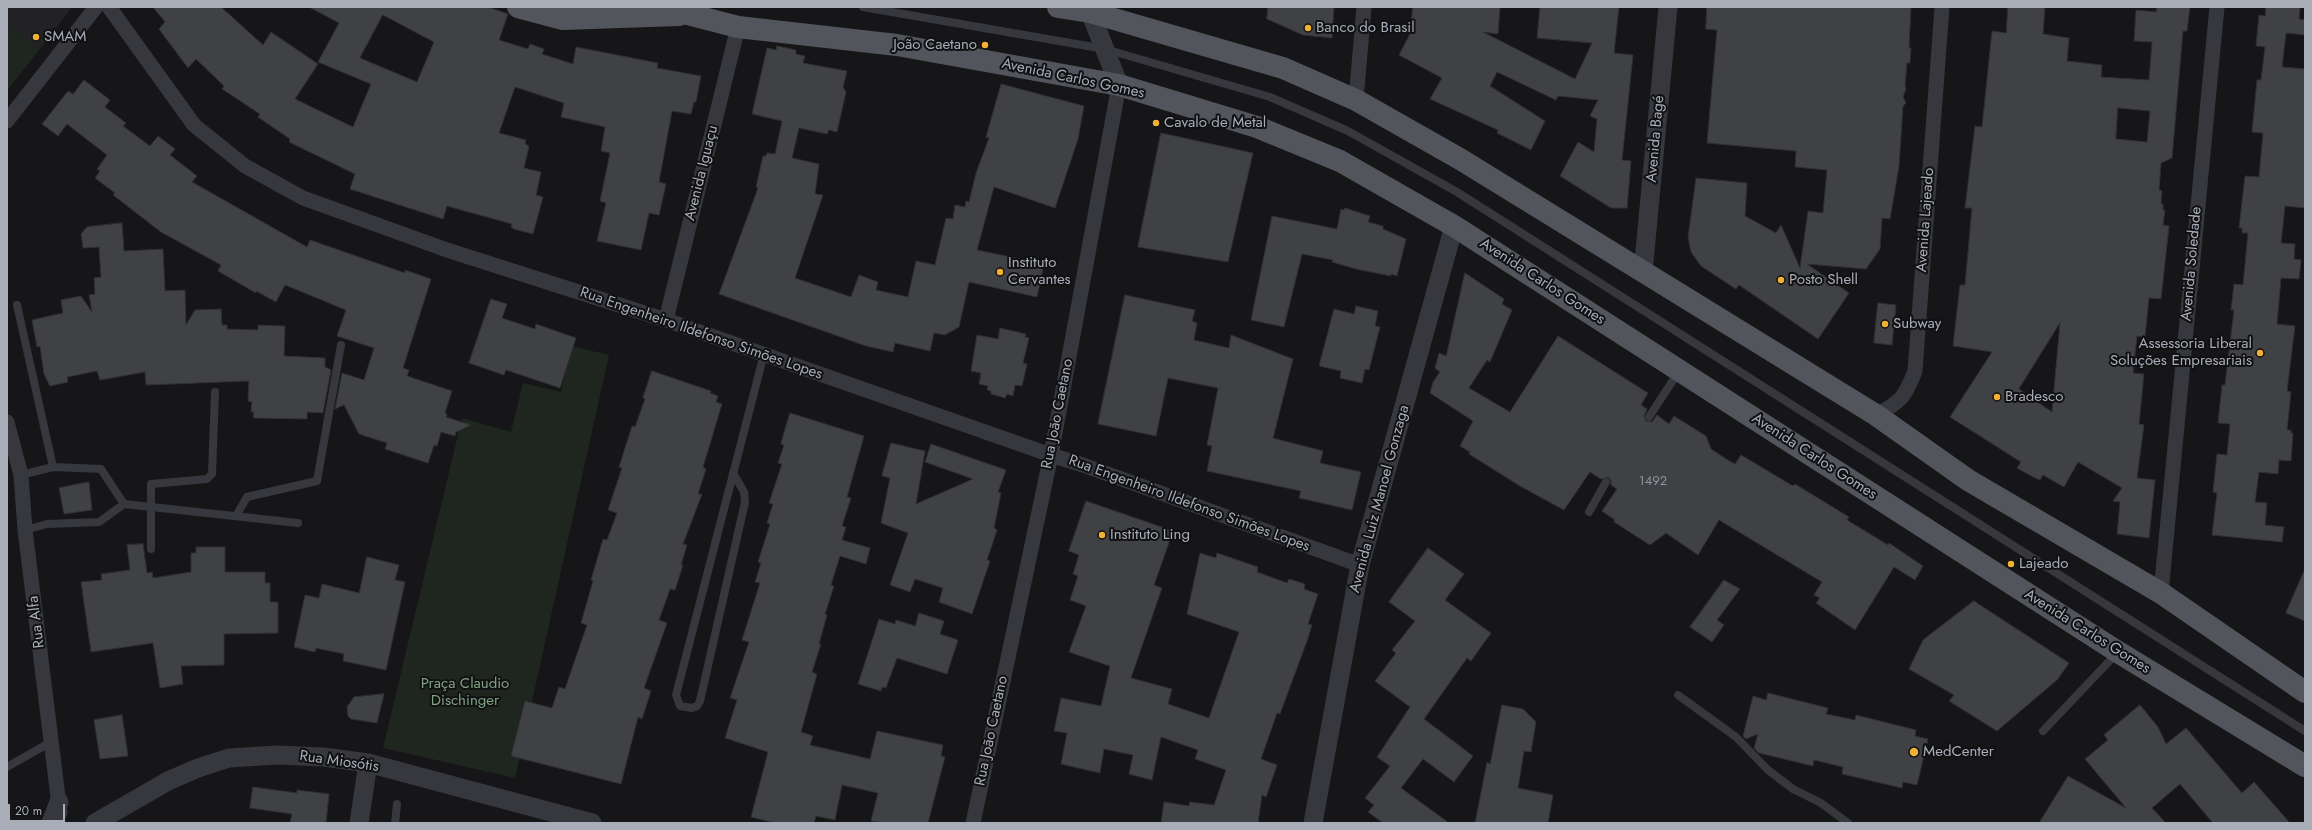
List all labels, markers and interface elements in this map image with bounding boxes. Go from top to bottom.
place label: Banco do Brasil [1316,19,1415,37]
marker: Banco do Brasil [1303,23,1313,33]
place label: SMAM [44,28,86,46]
marker: SMAM [31,32,41,42]
place label: João Caetano [893,36,977,54]
marker: João Caetano [980,40,990,50]
street label: Avenida Carlos Gomes [1000,55,1146,103]
street label: Avenida Bagé [1643,95,1669,183]
place label: Cavalo de Metal [1164,114,1266,132]
marker: Cavalo de Metal [1151,118,1161,128]
street label: Avenida Iguaçu [681,123,723,223]
street label: Avenida Lajeado [1913,167,1939,273]
street label: Avenida Soledade [2178,206,2206,322]
street label: Avenida Carlos Gomes [1476,235,1608,329]
place label: Instituto Cervantes [1008,254,1071,289]
marker: Instituto Cervantes [995,267,1005,277]
place label: Posto Shell [1789,271,1858,289]
marker: Posto Shell [1776,275,1786,285]
street label: Rua Engenheiro Ildefonso Simões Lopes [577,284,825,384]
place label: Subway [1893,315,1941,333]
marker: Subway [1880,319,1890,329]
place label: Assessoria Liberal Soluções Empresariais [2110,335,2252,370]
marker: Assessoria Liberal Soluções Empresariais [2255,348,2265,358]
street label: Rua João Caetano [1038,357,1078,471]
place label: Bradesco [2005,388,2063,406]
marker: Bradesco [1992,392,2002,402]
street label: Avenida Luiz Manoel Gonzaga [1346,403,1414,595]
street label: Avenida Carlos Gomes [1748,410,1880,504]
street label: Rua Engenheiro Ildefonso Simões Lopes [1066,452,1312,556]
house number: 1492 [1639,474,1667,490]
place label: Instituto Ling [1110,526,1190,544]
marker: Instituto Ling [1097,530,1107,540]
place label: Lajeado [2019,555,2068,573]
marker: Lajeado [2006,559,2016,569]
street label: Avenida Carlos Gomes [2021,586,2153,678]
street label: Rua Alfa [25,595,49,649]
street label: Rua João Caetano [972,674,1012,788]
park label: Praça Claudio Dischinger [421,675,509,710]
place label: MedCenter [1923,743,1994,761]
marker: MedCenter [1908,746,1920,758]
street label: Rua Miosótis [298,748,380,776]
scale bar [10,796,67,822]
text: 20 m [15,802,42,820]

